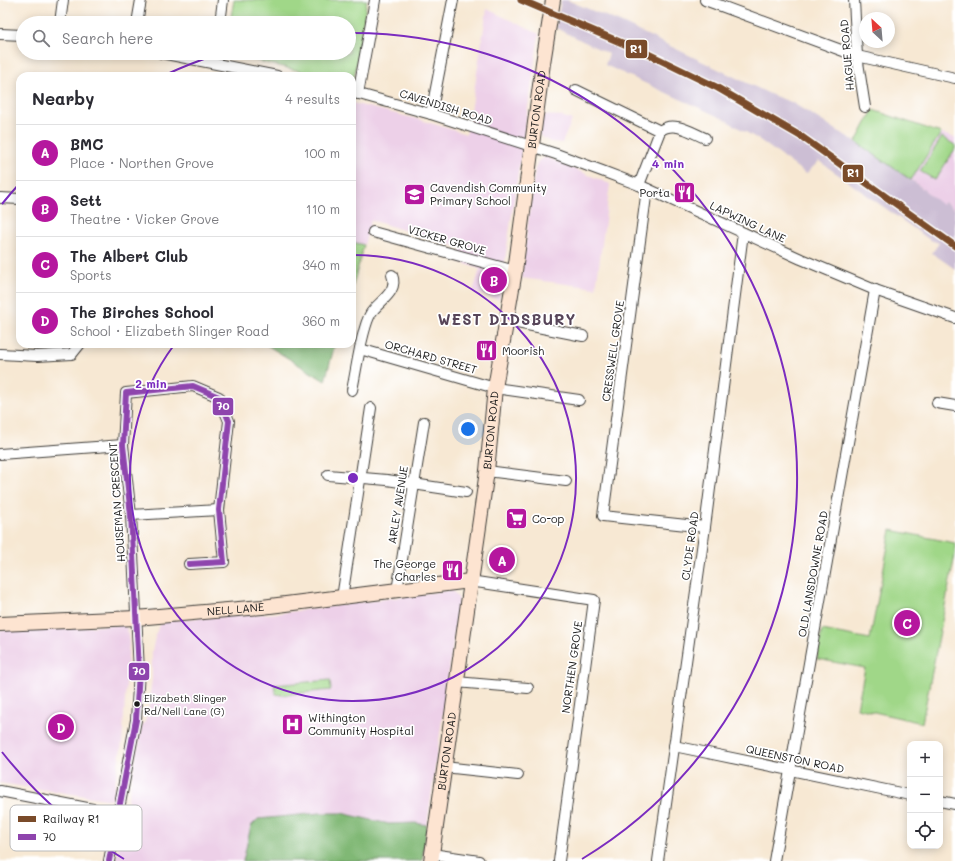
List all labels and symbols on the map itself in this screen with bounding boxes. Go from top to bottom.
north arrow [859,12,895,48]
street label: HAGUE ROAD [836,19,857,91]
line badge: R1 [625,39,648,59]
text: R1 [630,41,642,56]
street label: BURTON ROAD [524,69,549,149]
street label: CAVENDISH ROAD [398,85,494,128]
text: 4 min [652,155,684,171]
line badge: R1 [842,164,864,183]
text: R1 [847,165,859,180]
place label: Cavendish Community Primary School [430,180,547,208]
restaurant icon: Porta [672,180,698,206]
school or university icon: Cavendish Community Primary School [402,181,428,207]
place label: Porta [640,185,670,200]
street label: LAPWING LANE [708,197,789,246]
street label: VICKER GROVE [406,221,488,258]
pin: B [481,265,507,295]
street label: CRESSWELL GROVE [598,299,627,402]
district label: WEST DIDSBURY [438,309,576,329]
street label: ORCHARD STREET [383,336,479,377]
restaurant icon: Moorish [474,338,500,364]
place label: Moorish [502,343,544,358]
text: 2 min [135,375,167,391]
street label: BURTON ROAD [479,390,502,470]
line badge: 70 [212,397,234,416]
text: 70 [216,398,230,413]
your location [458,419,478,439]
street label: HOUSEMAN CRESCENT [105,442,128,563]
street label: ARLEY AVENUE [384,465,411,545]
centre of rings [346,471,360,485]
supermarket icon: Co-op [503,506,529,532]
street label: OLD LANSDOWNE ROAD [794,510,831,638]
place label: Co-op [532,511,565,526]
street label: CLYDE ROAD [677,511,702,581]
pin: A [489,545,515,575]
place label: The George Charles [373,556,436,584]
restaurant icon: The George Charles [439,557,465,583]
street label: NELL LANE [206,599,265,619]
pin: C [894,608,920,638]
street label: NORTHEN GROVE [558,620,585,714]
line badge: 70 [128,662,150,681]
text: 70 [132,663,146,678]
place label: Elizabeth Slinger Rd/Nell Lane (G) [144,691,227,718]
marker: Elizabeth Slinger Rd/Nell Lane (G) [132,699,142,709]
place label: Withington Community Hospital [308,710,414,738]
hospital icon: Withington Community Hospital [279,711,305,737]
street label: BURTON ROAD [433,711,459,791]
pin: D [48,712,74,742]
street label: QUEENSTON ROAD [745,741,846,776]
legend [10,805,142,851]
text: Railway R1 [43,811,100,826]
text: 70 [43,829,56,844]

